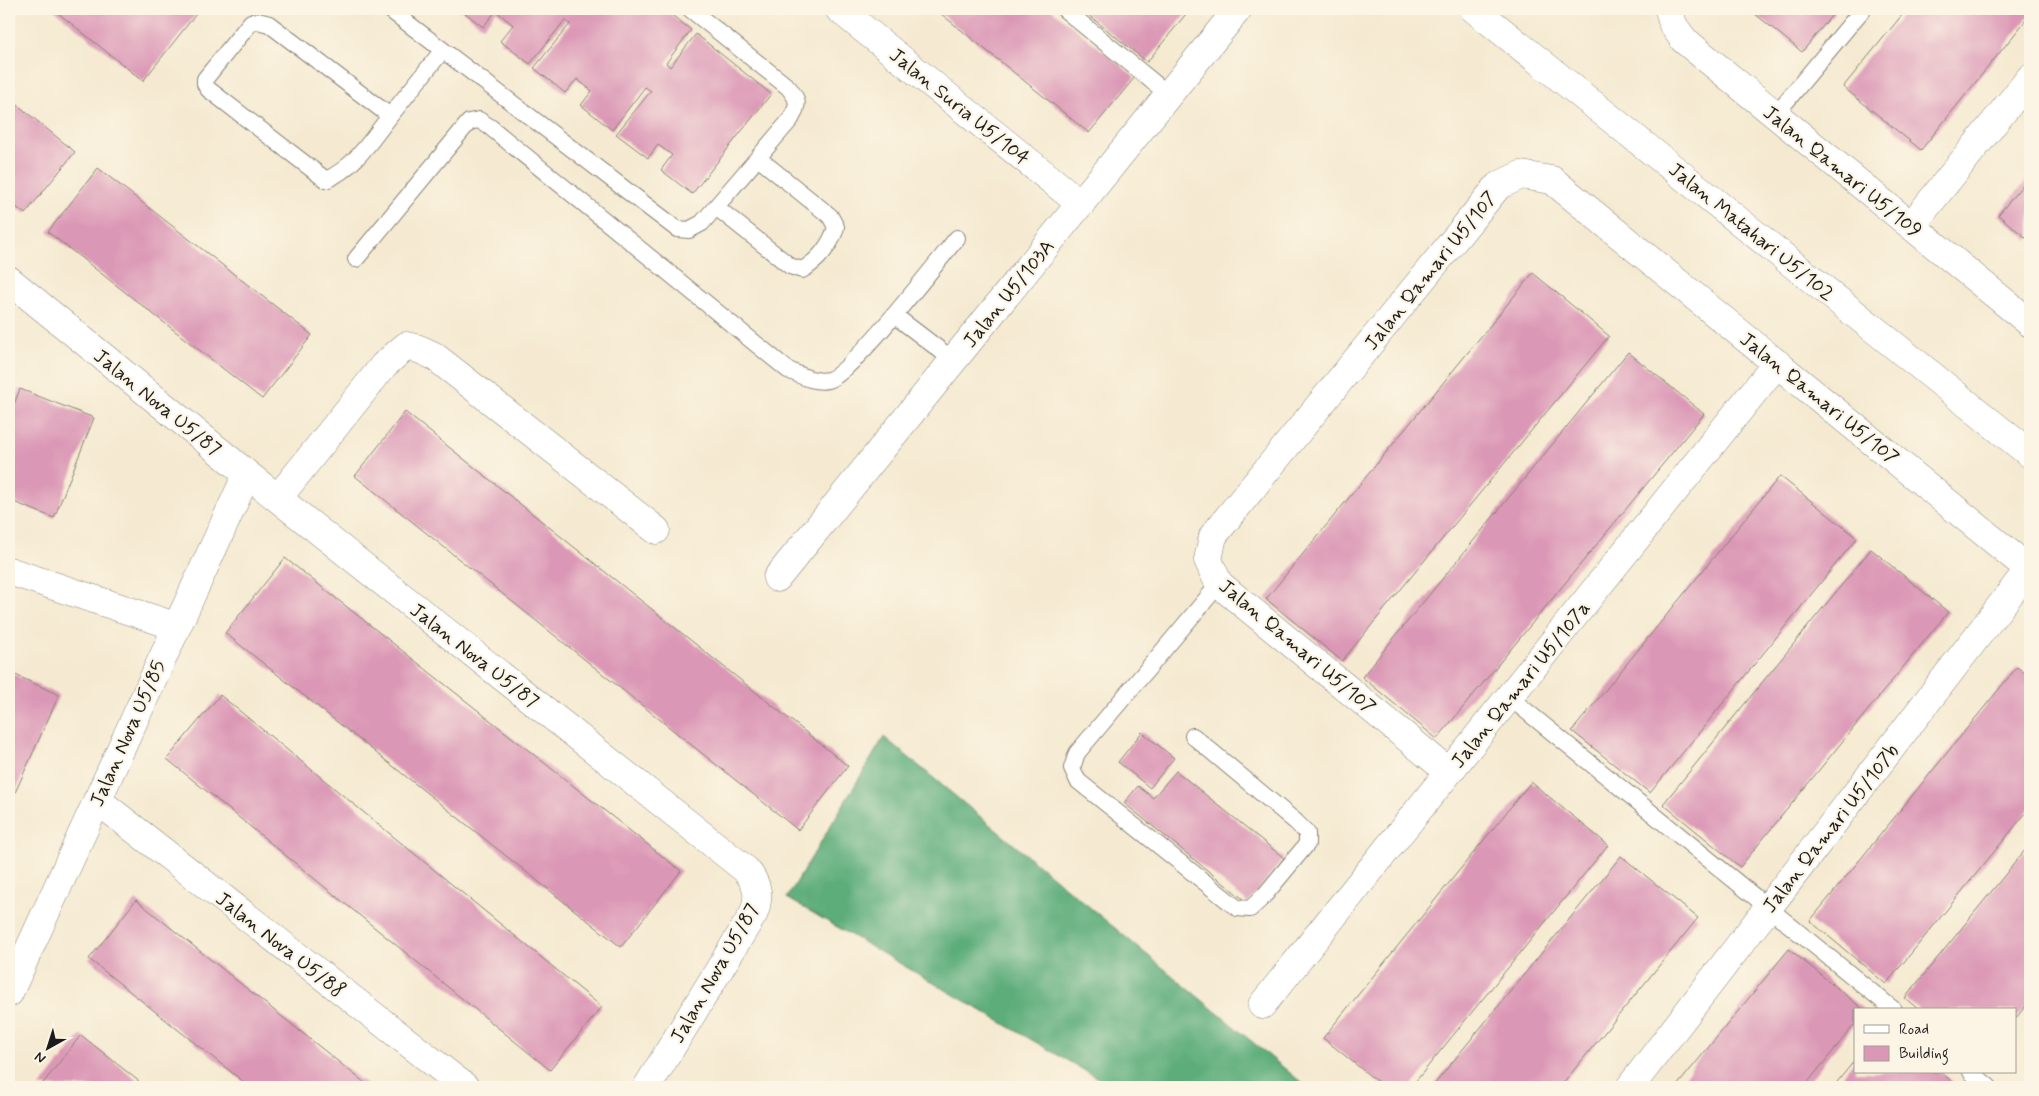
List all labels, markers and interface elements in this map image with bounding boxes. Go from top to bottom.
street label: Jalan Suria U5/104 [883,42,1035,172]
street label: Jalan Qamari U5/109 [1757,100,1927,245]
street label: Jalan Matahari U5/102 [1662,157,1840,308]
street label: Jalan Qamari U5/107 [1359,186,1504,356]
street label: Jalan U5/103A [957,234,1061,354]
street label: Jalan Qamari U5/107 [1734,327,1904,472]
street label: Jalan Nova U5/87 [88,343,227,463]
street label: Jalan Qamari U5/107 [1213,573,1381,721]
street label: Jalan Qamari U5/107a [1445,596,1597,774]
street label: Jalan Nova U5/87 [404,597,544,715]
street label: Jalan Nova U5/85 [84,656,173,811]
street label: Jalan Qamari U5/107b [1757,739,1906,919]
street label: Jalan Nova U5/88 [210,886,351,1004]
street label: Jalan Nova U5/87 [664,899,766,1048]
legend [1854,1008,2016,1074]
text: Road [1899,1020,1929,1040]
north arrow [22,1024,72,1074]
text: Building [1899,1044,1949,1065]
text: N [31,1047,50,1067]

